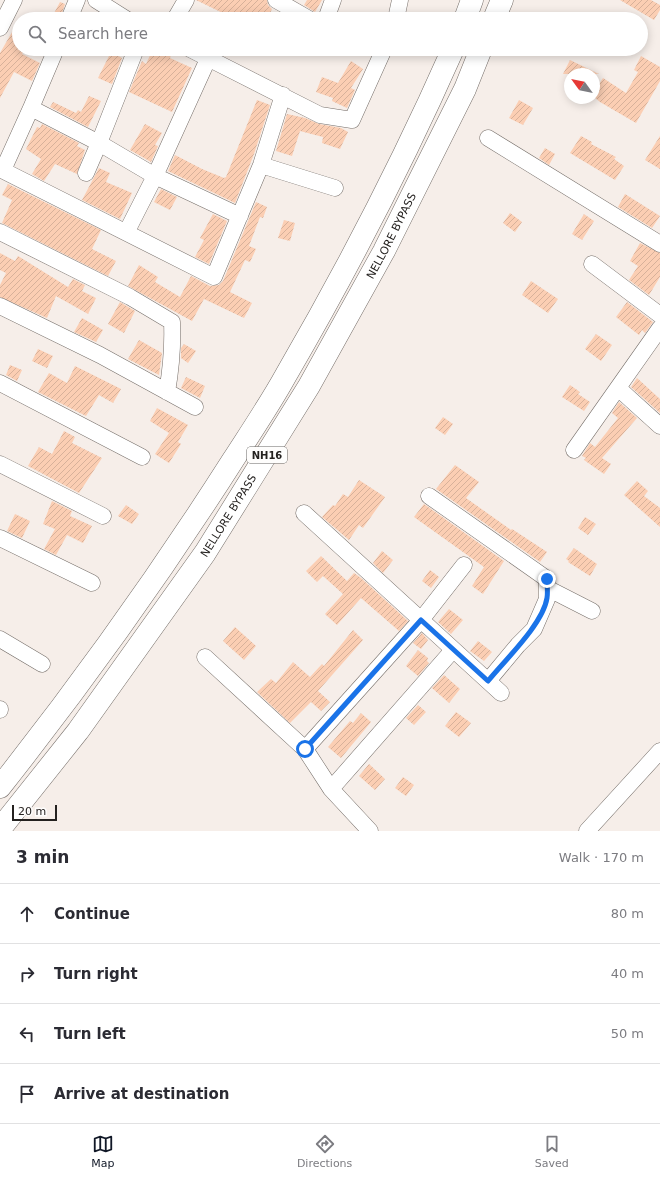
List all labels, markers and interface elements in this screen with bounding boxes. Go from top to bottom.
search box [12,12,648,56]
icon: search [26,23,48,45]
text: Search here [58,25,148,43]
north arrow [564,68,600,104]
street label: NELLORE BYPASS [364,191,419,281]
road number: NH16 [247,447,287,463]
street label: NELLORE BYPASS [198,472,259,560]
route end [538,570,556,588]
route start [296,740,314,758]
scale bar [12,803,57,822]
text: 20 m [18,805,46,818]
text: 3 min [16,847,69,867]
text: Walk · 170 m [559,850,644,865]
icon: ahead [16,903,38,925]
text: Continue [54,905,130,923]
text: 80 m [611,906,644,921]
icon: right [16,963,38,985]
text: Turn right [54,965,138,983]
text: 40 m [611,966,644,981]
icon: left [16,1023,38,1045]
text: Turn left [54,1025,126,1043]
text: 50 m [611,1026,644,1041]
icon: arrive [16,1083,38,1105]
text: Arrive at destination [54,1085,229,1103]
tab: Map [91,1133,114,1170]
tab: Directions [297,1133,352,1170]
tab: Saved [535,1133,569,1170]

